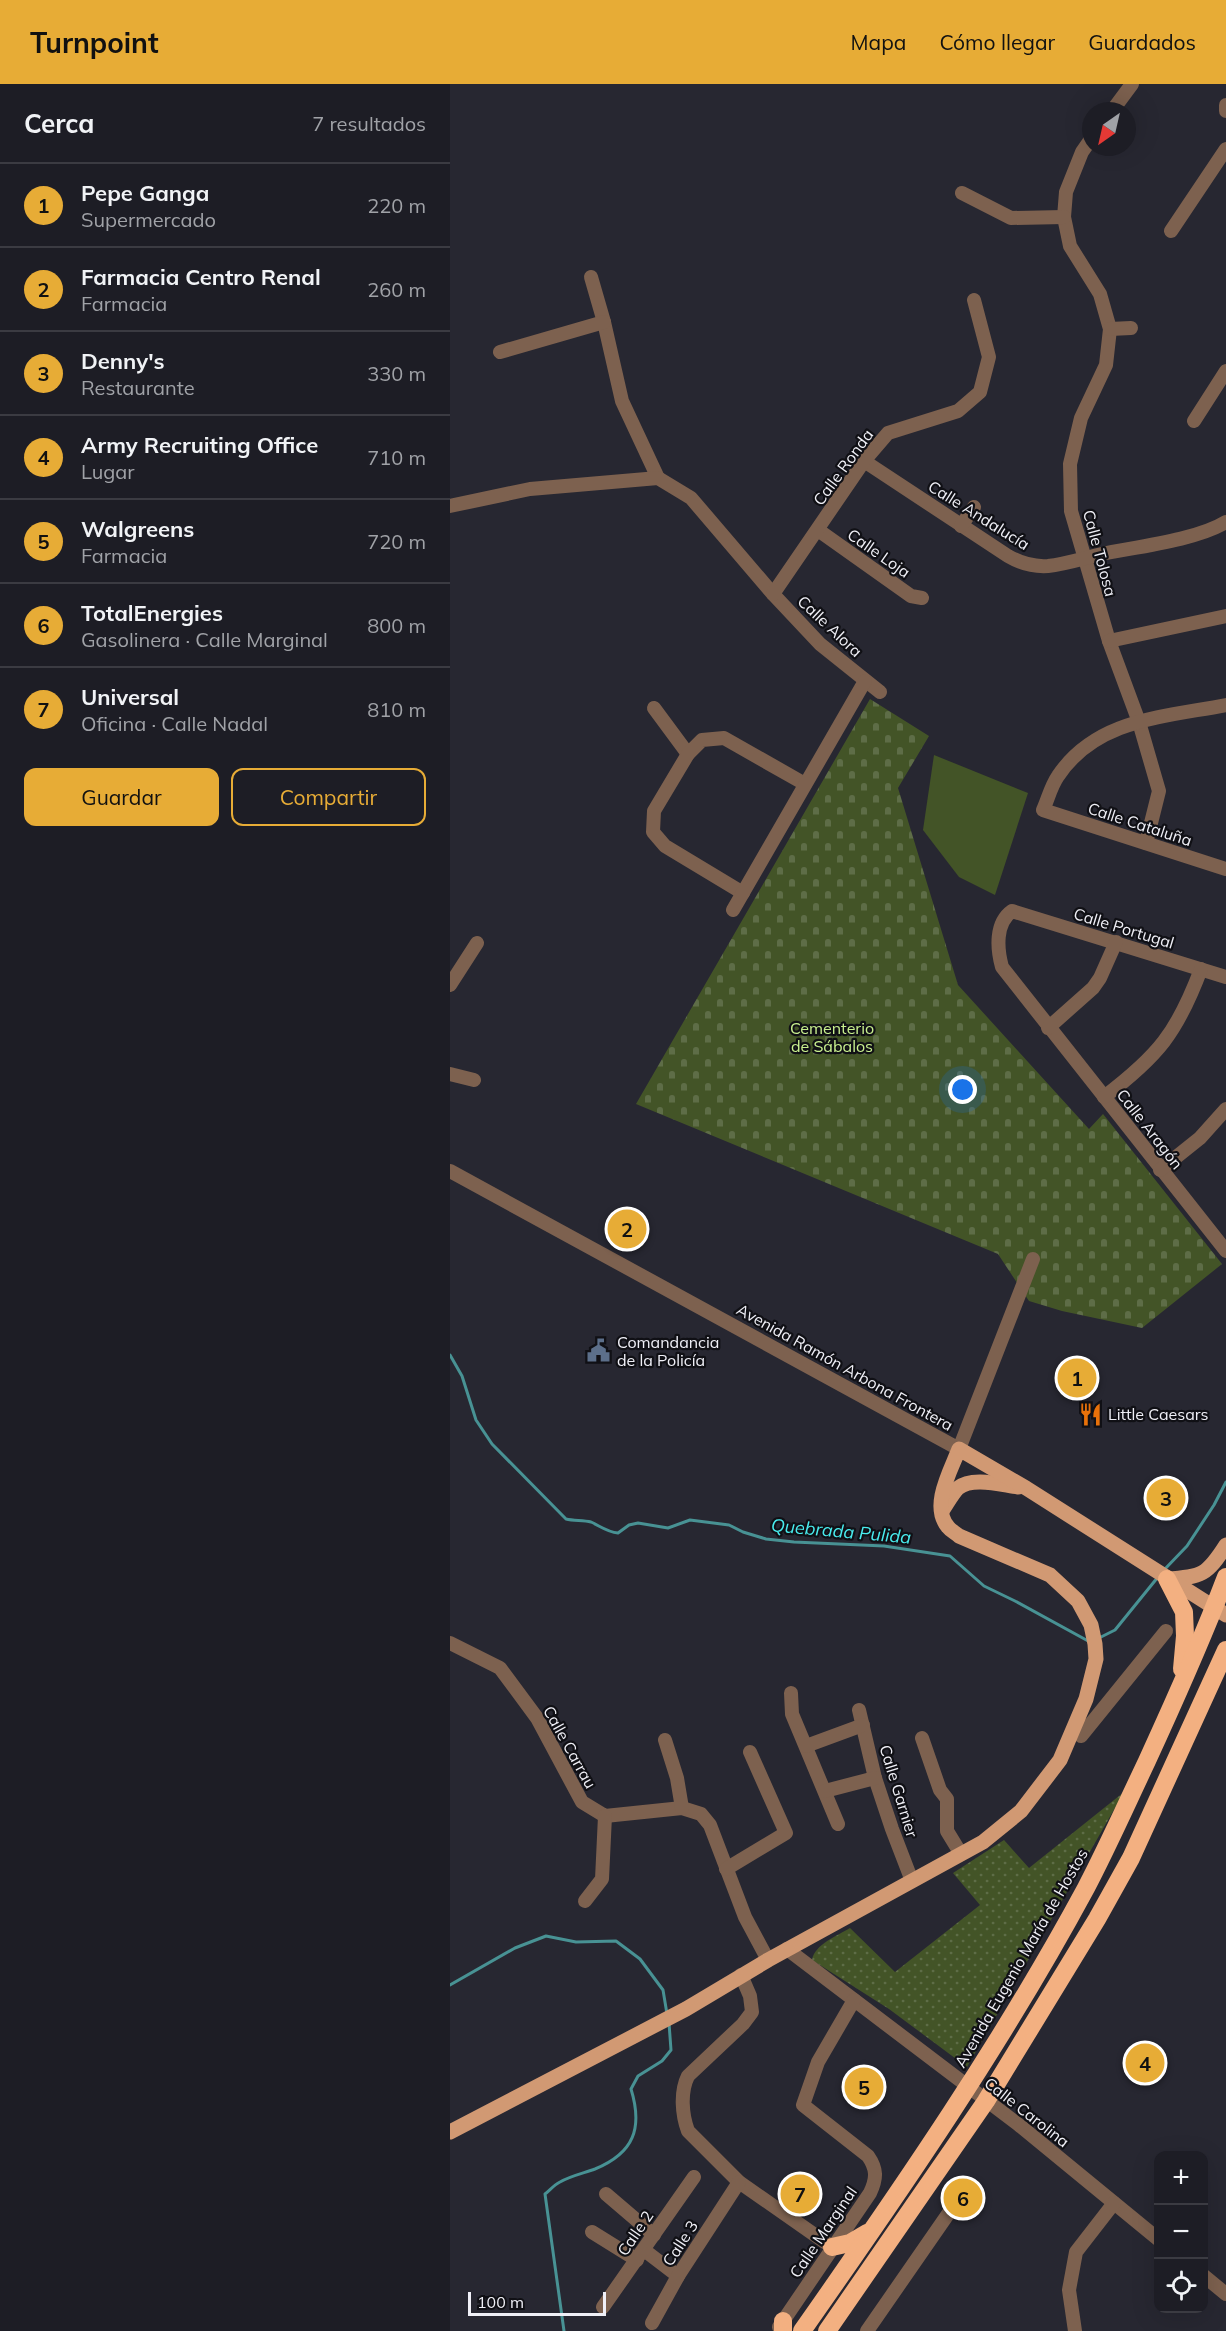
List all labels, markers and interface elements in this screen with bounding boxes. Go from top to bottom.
text: Turnpoint [30,25,159,60]
text: Mapa [851,29,906,55]
text: Cómo llegar [939,29,1055,55]
text: Guardados [1088,29,1196,55]
north arrow [1082,102,1136,156]
text: Cerca [24,107,94,140]
text: 7 resultados [312,111,426,136]
text: Pepe Ganga [81,179,209,207]
text: 1 [38,193,50,218]
text: 220 m [367,193,426,218]
text: Supermercado [81,207,216,232]
text: Farmacia Centro Renal [81,263,321,291]
text: 2 [38,277,50,302]
text: 260 m [367,277,426,302]
text: Farmacia [81,291,167,316]
text: Denny's [81,347,165,375]
text: 3 [38,361,50,386]
text: 330 m [367,361,426,386]
text: Restaurante [81,375,195,400]
street label: Calle Ronda [809,425,877,509]
text: Army Recruiting Office [81,431,318,459]
text: 4 [38,445,50,470]
text: 710 m [367,445,426,470]
text: Lugar [81,459,135,484]
street label: Calle Andalucía [925,476,1033,554]
street label: Calle Tolosa [1079,508,1121,598]
text: Walgreens [81,515,194,543]
street label: Calle Loja [844,524,914,582]
text: 5 [38,529,50,554]
text: 720 m [367,529,426,554]
text: Farmacia [81,543,167,568]
street label: Calle Alora [794,591,866,661]
text: TotalEnergies [81,599,223,627]
text: 6 [38,613,50,638]
text: 800 m [367,613,426,638]
text: Gasolinera · Calle Marginal [81,627,328,652]
text: Universal [81,683,179,711]
text: 7 [38,697,50,722]
text: 810 m [367,697,426,722]
text: Oficina · Calle Nadal [81,711,268,736]
button: Guardar [24,768,219,826]
button: Compartir [231,768,426,826]
street label: Calle Cataluña [1085,798,1195,850]
street label: Calle Portugal [1071,903,1177,953]
park label: Cementerio de Sábalos [790,1018,874,1056]
your location [948,1075,977,1104]
street label: Calle Aragón [1113,1085,1187,1173]
pin: 2 [608,1206,646,1252]
street label: Avenida Ramón Arbona Frontera [733,1299,957,1435]
place label: Comandancia de la Policía [617,1332,719,1370]
public building icon: Comandancia de la Policía [586,1338,612,1364]
pin: 1 [1058,1356,1096,1400]
restaurant icon: Little Caesars [1077,1401,1103,1427]
place label: Little Caesars [1108,1404,1208,1424]
pin: 3 [1146,1476,1186,1520]
water label: Quebrada Pulida [770,1513,912,1549]
street label: Calle Carrau [539,1702,601,1792]
street label: Calle Garnier [875,1742,923,1840]
street label: Avenida Eugenio María de Hostos [950,1845,1092,2071]
pin: 4 [1126,2040,1164,2086]
pin: 5 [844,2064,884,2110]
street label: Calle Carolina [980,2073,1074,2151]
map controls [1154,2151,1208,2313]
button: + [1154,2151,1208,2205]
pin: 7 [780,2172,820,2216]
pin: 6 [944,2176,982,2220]
street label: Calle Marginal [785,2182,861,2282]
button: − [1154,2205,1208,2259]
street label: Calle 2 [613,2207,657,2259]
street label: Calle 3 [658,2216,702,2270]
button: locate [1154,2259,1208,2313]
scale bar [468,2289,606,2316]
text: 100 m [477,2292,524,2312]

